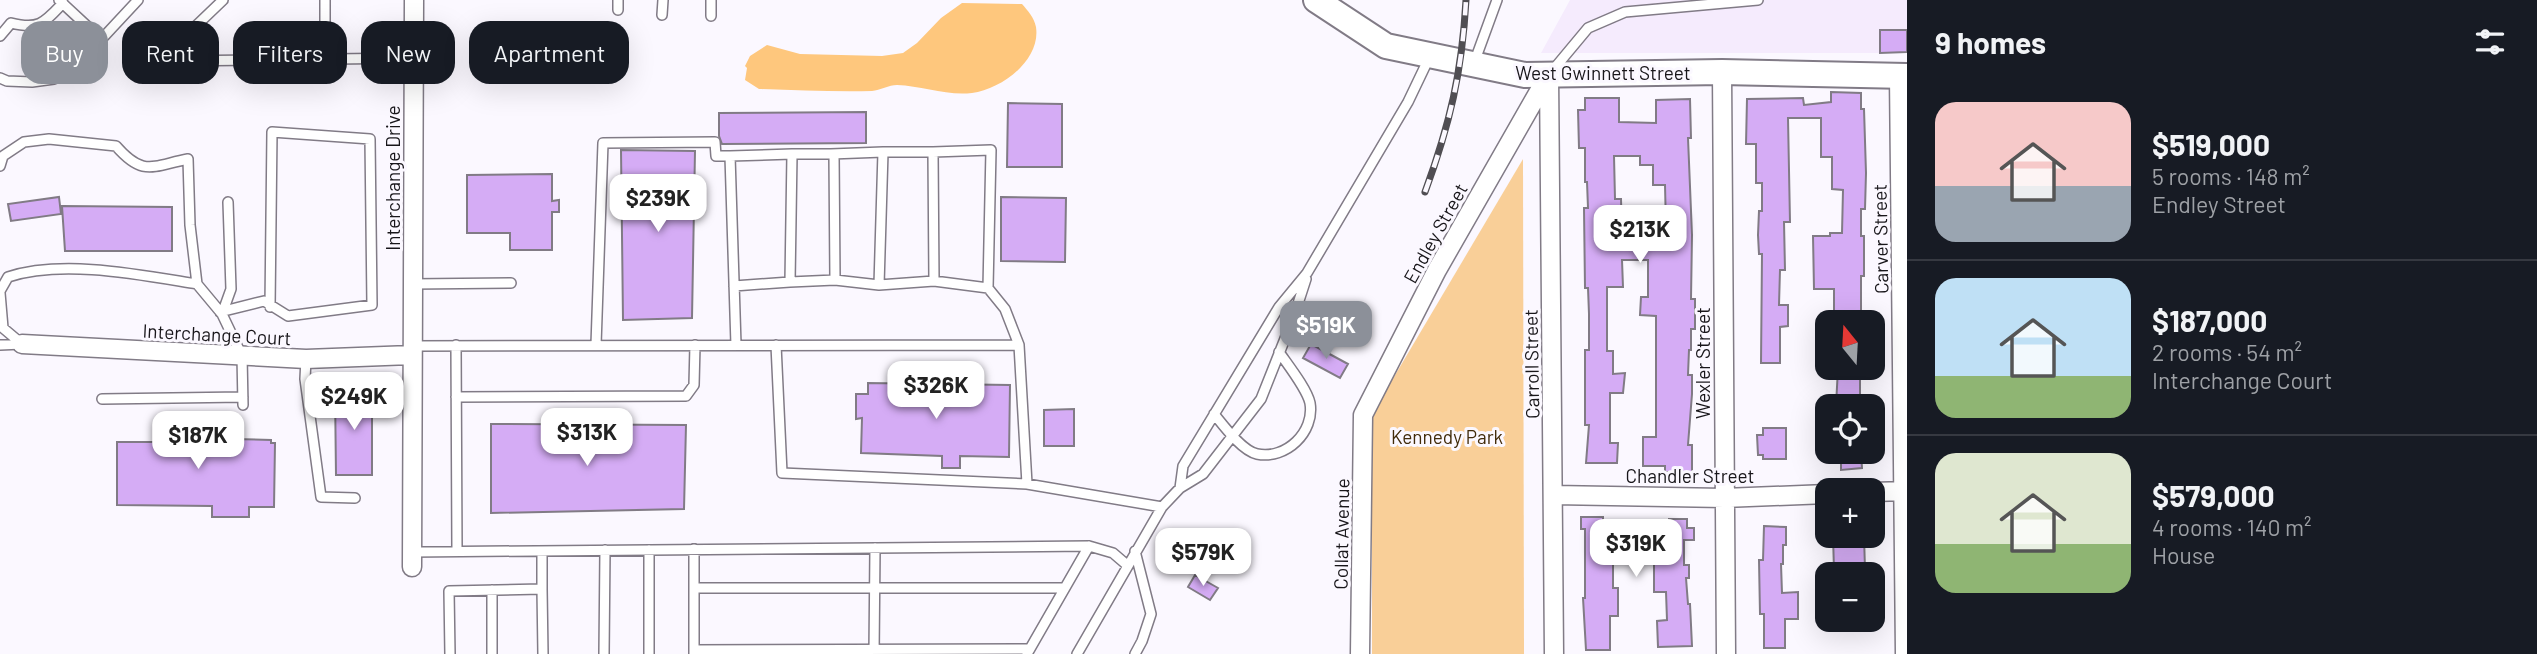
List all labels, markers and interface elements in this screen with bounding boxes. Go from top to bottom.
chip: Buy [21,21,108,84]
chip: Rent [122,21,219,84]
chip: Filters [233,21,347,84]
chip: New [361,21,455,84]
chip: Apartment [469,21,629,84]
icon: filters [2471,23,2509,61]
text: 9 homes [1935,24,2046,60]
street label: West Gwinnett Street [1515,61,1691,84]
street label: Interchange Drive [381,105,404,251]
text: $519,000 [2152,126,2270,162]
icon: home [1991,130,2075,214]
text: 5 rooms · 148 m² [2152,162,2310,190]
pin: $239K [609,174,707,234]
street label: Endley Street [1398,179,1472,287]
text: $239K [626,183,690,211]
street label: Carver Street [1868,184,1892,294]
text: Endley Street [2152,190,2286,218]
pin: $213K [1591,205,1689,265]
text: $213K [1610,214,1670,242]
pin: $519K [1277,302,1375,361]
text: $187,000 [2152,302,2267,338]
icon: home [1991,306,2075,390]
street label: Wexler Street [1691,307,1714,419]
street label: Carroll Street [1519,309,1543,419]
text: $519K [1296,310,1356,338]
north arrow [1815,310,1885,380]
map controls [1815,310,1885,632]
street label: Interchange Court [142,319,292,349]
text: 2 rooms · 54 m² [2152,338,2302,366]
pin: $326K [887,362,985,421]
text: Interchange Court [2152,366,2332,394]
text: $326K [903,370,969,398]
pin: $249K [305,372,403,432]
text: $249K [321,381,387,409]
button: locate [1815,394,1885,464]
pin: $313K [538,408,636,468]
pin: $187K [149,412,247,471]
text: $313K [557,417,617,445]
text: $187K [168,420,228,448]
park label: Kennedy Park [1391,425,1503,448]
street label: Chandler Street [1625,464,1755,487]
text: $579,000 [2152,477,2275,513]
street label: Collat Avenue [1329,478,1353,590]
button: + [1815,478,1885,548]
icon: home [1991,481,2075,565]
text: 4 rooms · 140 m² [2152,513,2312,541]
pin: $319K [1587,520,1685,579]
pin: $579K [1154,528,1252,588]
text: $319K [1606,528,1666,556]
text: $579K [1171,537,1235,565]
text: House [2152,541,2215,569]
button: − [1815,562,1885,632]

